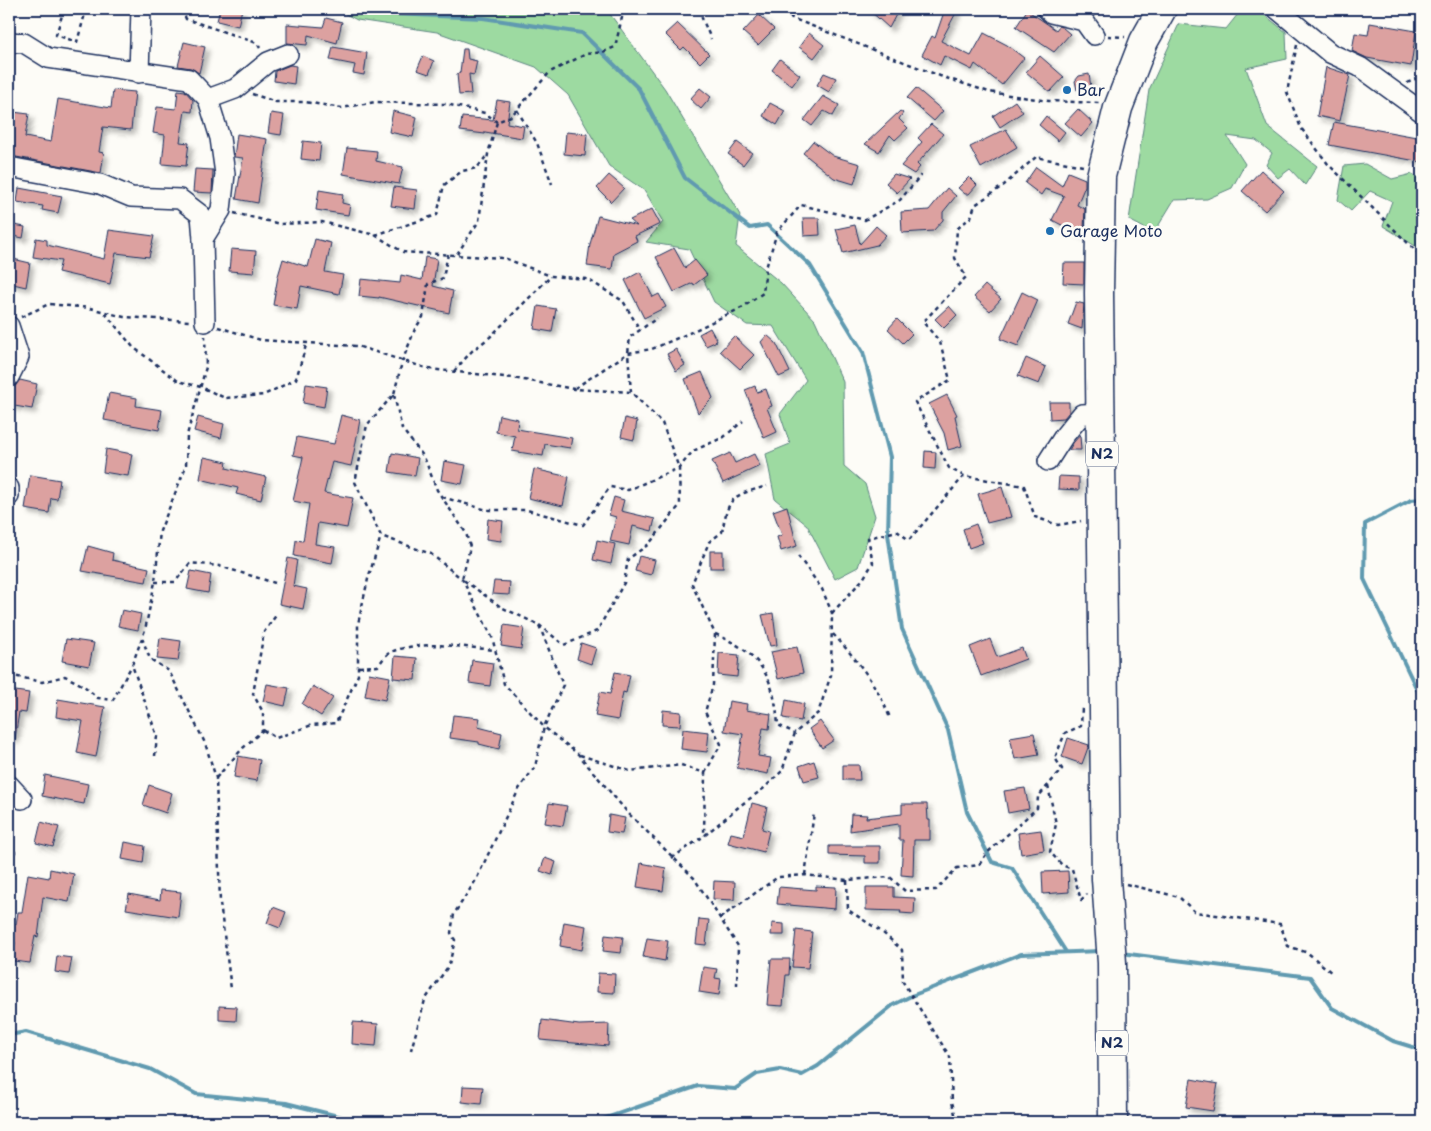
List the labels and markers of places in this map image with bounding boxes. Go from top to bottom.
place label: Bar [1077,77,1106,101]
marker: Bar [1061,84,1073,96]
place label: Garage Moto [1060,218,1163,242]
marker: Garage Moto [1044,225,1056,237]

